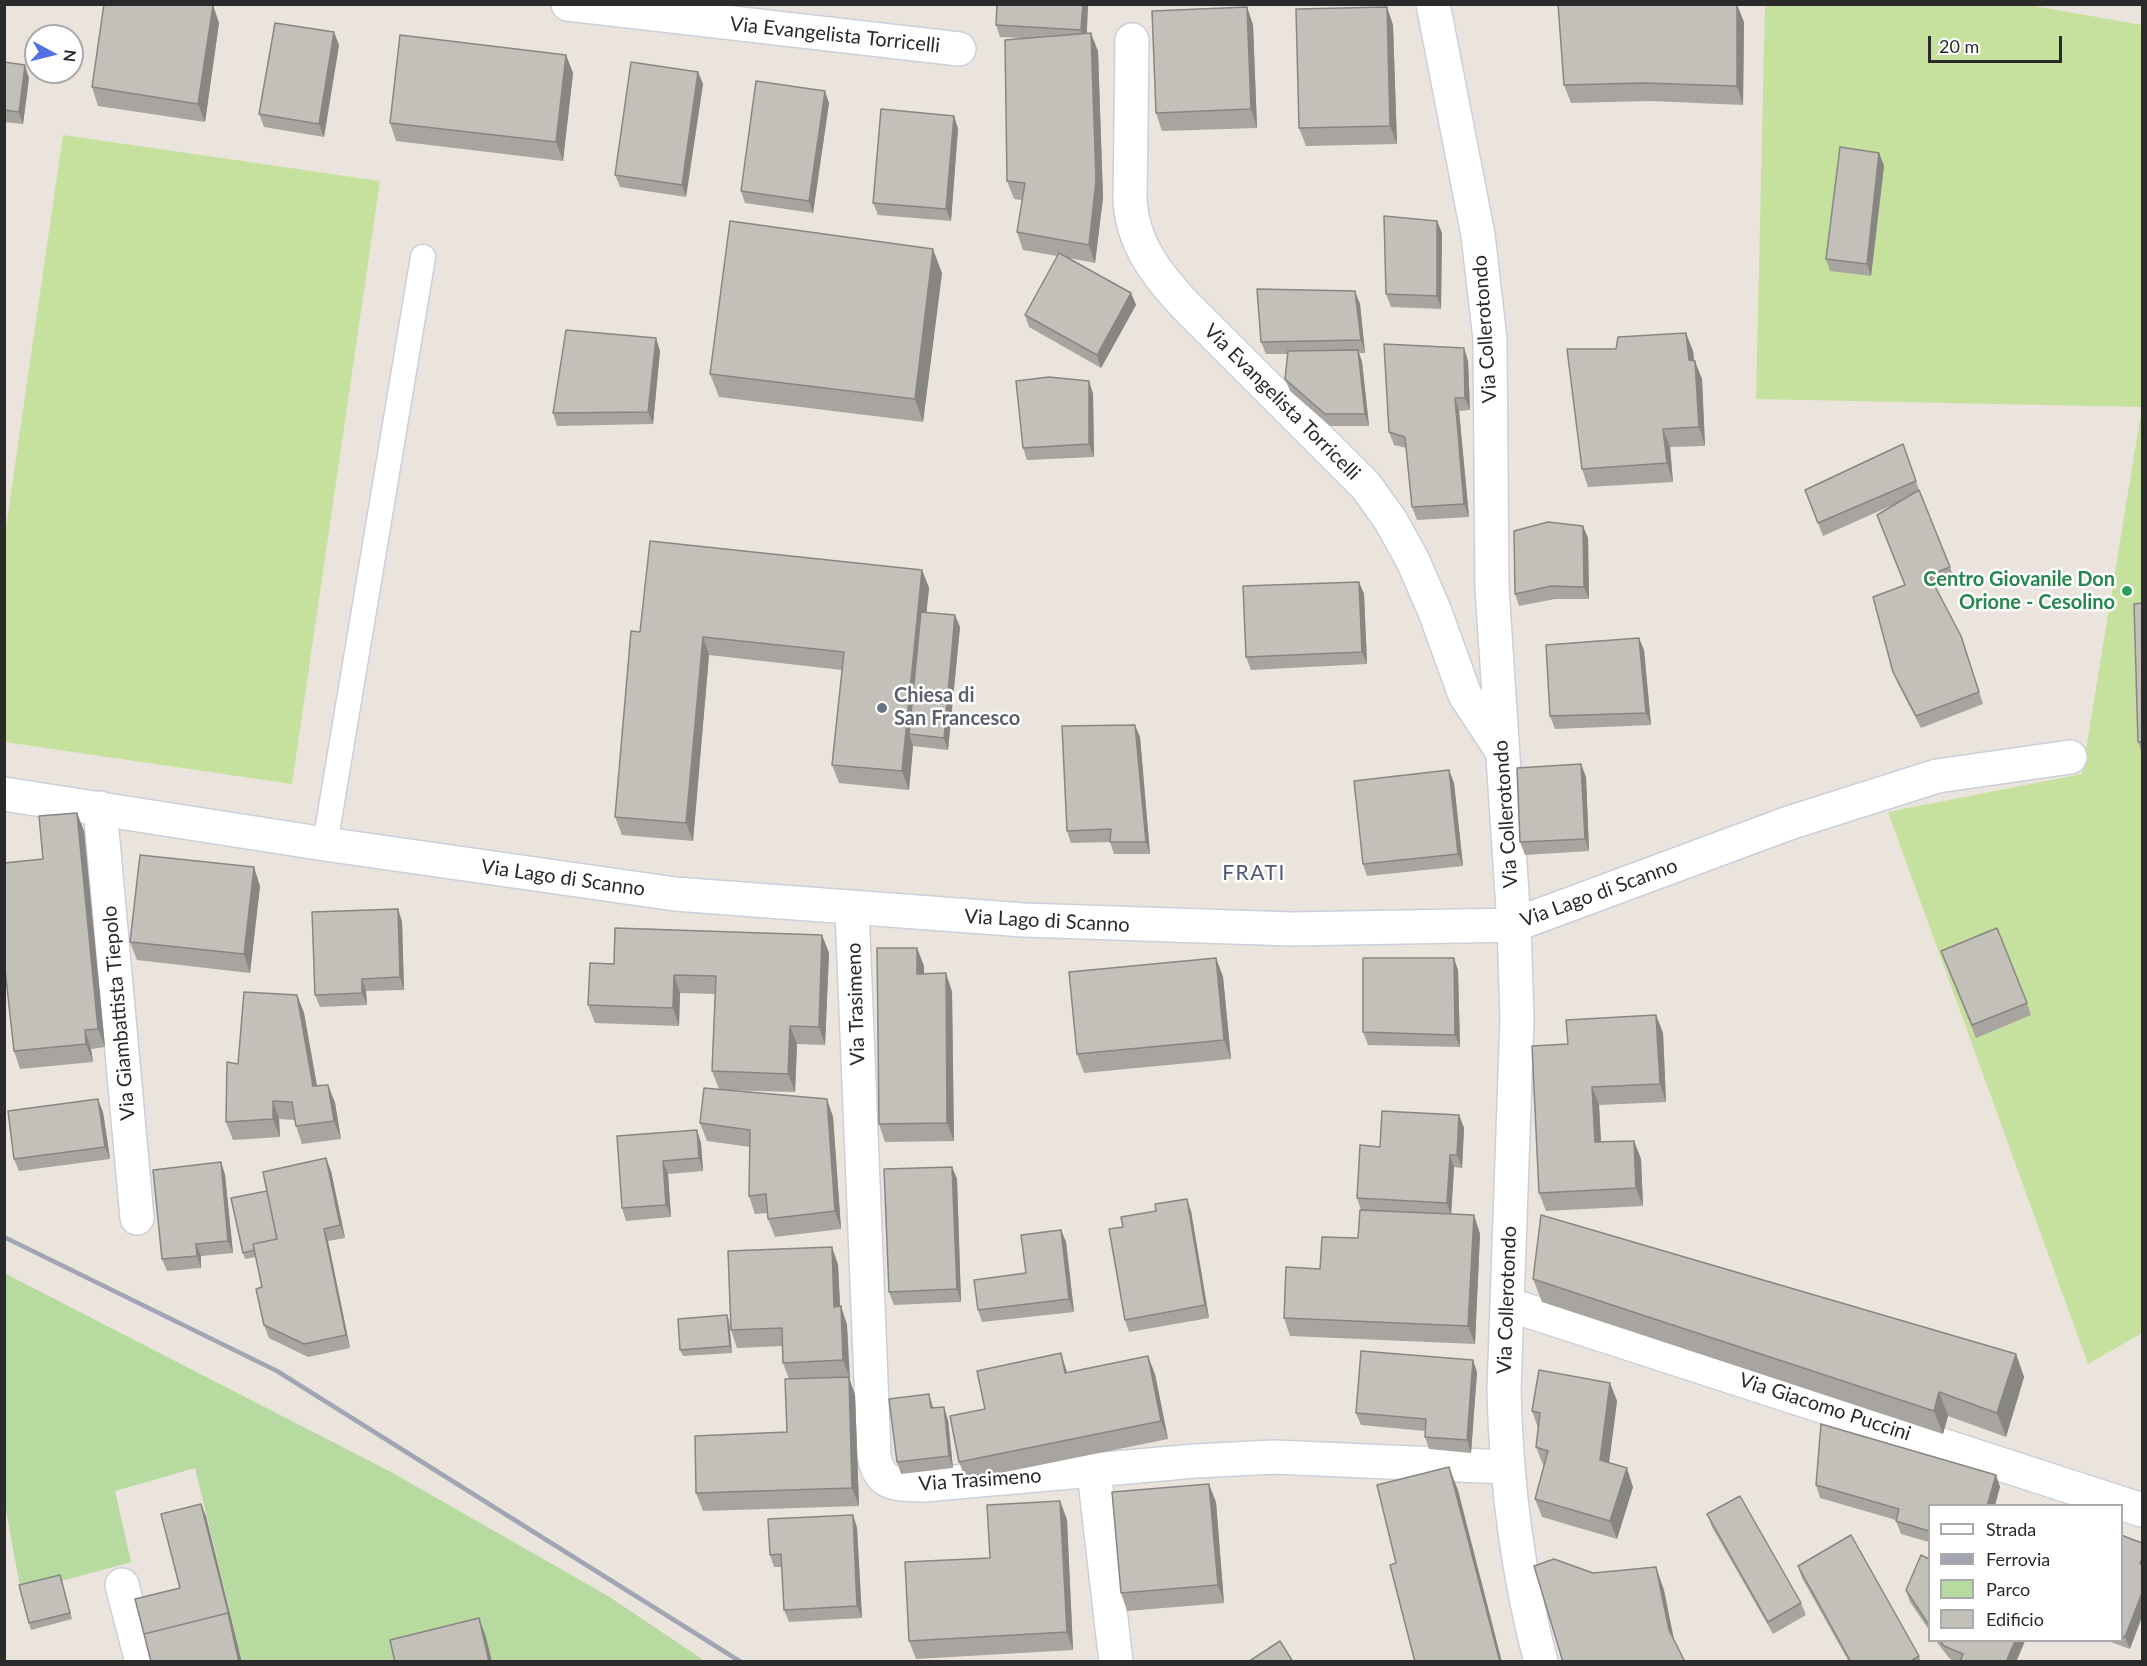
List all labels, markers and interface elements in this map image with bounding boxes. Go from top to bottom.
street label: Via Evangelista Torricelli [729,12,941,58]
north arrow [24,24,84,84]
scale bar [1931,24,2064,62]
text: 20 m [1939,35,1979,57]
text: N [60,49,81,63]
street label: Via Collerotondo [1468,254,1502,404]
street label: Via Evangelista Torricelli [1199,319,1365,485]
place label: Centro Giovanile Don Orione - Cesolino [1923,568,2115,615]
marker: Centro Giovanile Don Orione - Cesolino [2120,584,2134,598]
place label: Chiesa di San Francesco [894,684,1020,731]
marker: Chiesa di San Francesco [875,701,889,715]
street label: Via Collerotondo [1489,739,1523,889]
street label: Via Lago di Scanno [1517,853,1681,933]
street label: Via Lago di Scanno [479,855,647,901]
district label: FRATI [1222,860,1286,886]
street label: Via Giambattista Tiepolo [98,905,140,1121]
street label: Via Lago di Scanno [964,905,1130,937]
street label: Via Trasimeno [842,942,870,1066]
street label: Via Collerotondo [1492,1226,1522,1374]
street label: Via Giacomo Puccini [1736,1368,1914,1446]
street label: Via Trasimeno [918,1464,1042,1496]
legend [1928,1504,2123,1642]
text: Strada [1986,1518,2036,1540]
text: Ferrovia [1986,1548,2050,1570]
text: Parco [1986,1578,2030,1600]
text: Edificio [1986,1608,2044,1630]

